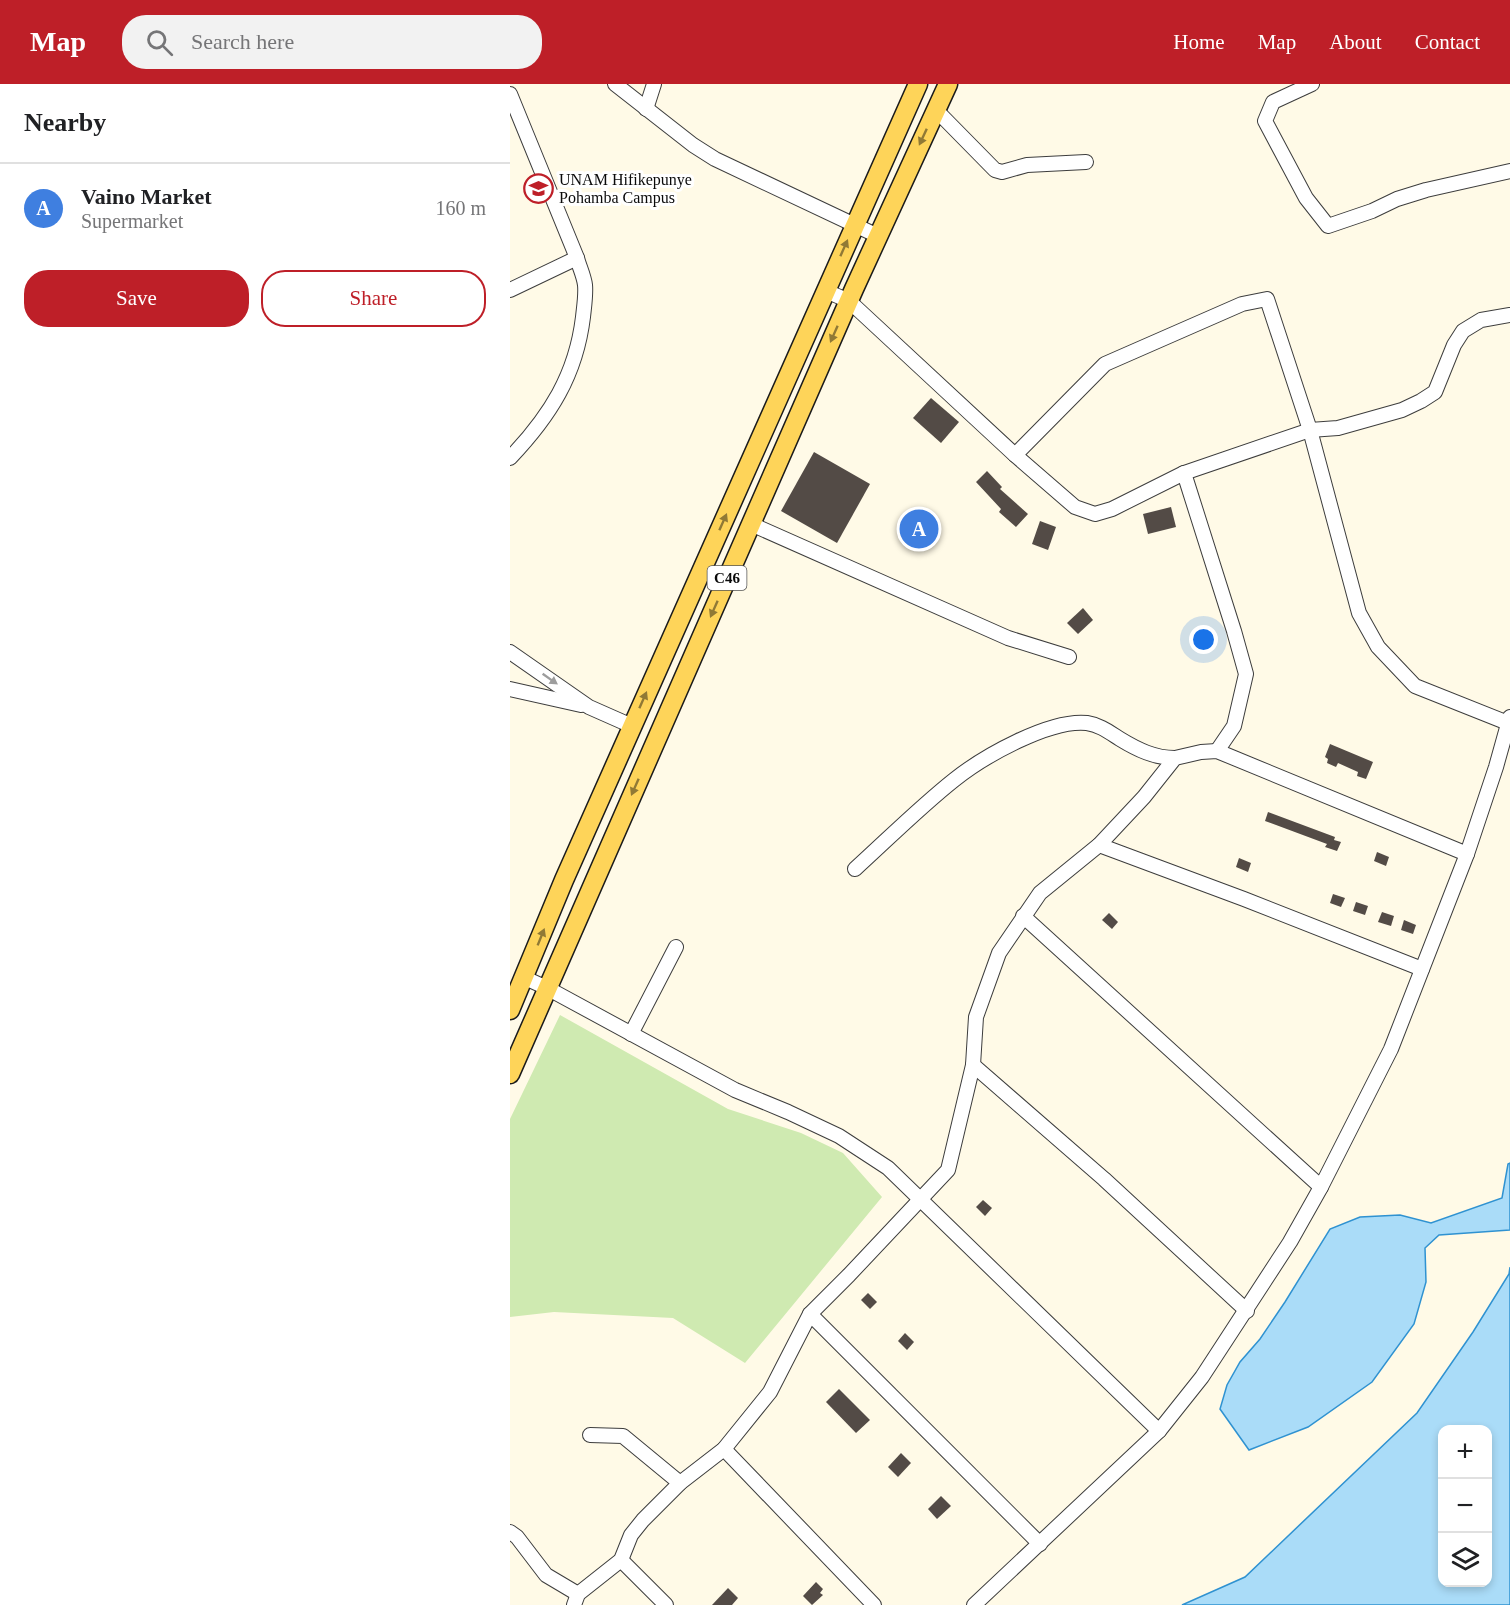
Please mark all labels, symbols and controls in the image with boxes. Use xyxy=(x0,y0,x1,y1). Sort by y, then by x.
search box xyxy=(122,15,542,69)
text: Map xyxy=(30,26,86,57)
icon: search xyxy=(143,26,176,59)
text: Search here xyxy=(191,29,294,54)
text: Home xyxy=(1173,30,1225,54)
text: Map xyxy=(1258,30,1296,54)
text: About xyxy=(1329,30,1382,54)
text: Contact xyxy=(1415,30,1480,54)
text: Nearby xyxy=(24,108,106,137)
one-way arrow xyxy=(919,129,928,146)
place label: UNAM Hifikepunye Pohamba Campus xyxy=(559,171,692,207)
school or university icon: UNAM Hifikepunye Pohamba Campus xyxy=(522,172,554,204)
text: Vaino Market xyxy=(81,184,212,209)
text: A xyxy=(36,197,51,219)
text: 160 m xyxy=(435,197,486,219)
text: Supermarket xyxy=(81,210,183,232)
one-way arrow xyxy=(840,239,849,256)
button: Save xyxy=(24,270,249,327)
button: Share xyxy=(261,270,486,327)
one-way arrow xyxy=(829,325,838,343)
pin: A xyxy=(900,506,938,552)
one-way arrow xyxy=(718,513,727,530)
road number: C46 xyxy=(708,566,746,590)
one-way arrow xyxy=(709,600,719,618)
your location xyxy=(1189,625,1218,654)
one-way arrow xyxy=(541,673,557,685)
one-way arrow xyxy=(639,691,649,709)
one-way arrow xyxy=(630,779,640,797)
one-way arrow xyxy=(537,928,546,946)
map controls xyxy=(1438,1425,1492,1587)
button: + xyxy=(1438,1425,1492,1479)
button: − xyxy=(1438,1479,1492,1533)
button: layers xyxy=(1438,1533,1492,1587)

